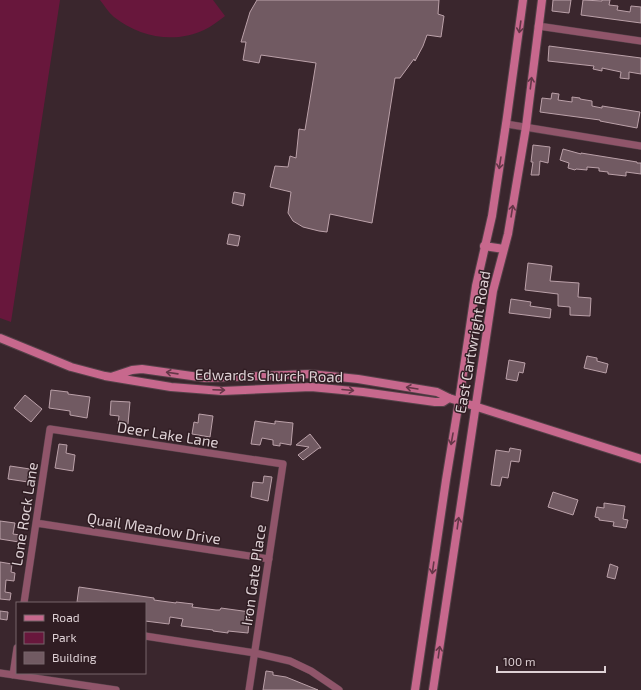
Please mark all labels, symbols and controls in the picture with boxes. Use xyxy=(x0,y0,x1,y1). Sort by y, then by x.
one-way arrow xyxy=(516,20,524,33)
one-way arrow xyxy=(528,76,535,89)
one-way arrow xyxy=(496,156,504,169)
one-way arrow xyxy=(508,205,516,218)
street label: East Cartwright Road xyxy=(451,269,493,415)
street label: Edwards Church Road xyxy=(195,365,343,385)
one-way arrow xyxy=(166,369,179,377)
one-way arrow xyxy=(406,384,419,392)
one-way arrow xyxy=(212,387,225,394)
one-way arrow xyxy=(342,387,355,394)
street label: Deer Lake Lane xyxy=(116,417,220,451)
one-way arrow xyxy=(448,432,456,445)
street label: Lone Rock Lane xyxy=(7,461,41,567)
street label: Quail Meadow Drive xyxy=(86,509,222,548)
one-way arrow xyxy=(454,517,462,530)
street label: Iron Gate Place xyxy=(237,523,269,627)
one-way arrow xyxy=(429,561,437,574)
legend xyxy=(16,602,146,674)
text: Road xyxy=(52,610,80,624)
text: Park xyxy=(52,630,77,644)
one-way arrow xyxy=(435,645,443,658)
scale bar xyxy=(497,648,605,674)
text: Building xyxy=(52,650,97,664)
text: 100 m xyxy=(503,654,535,668)

